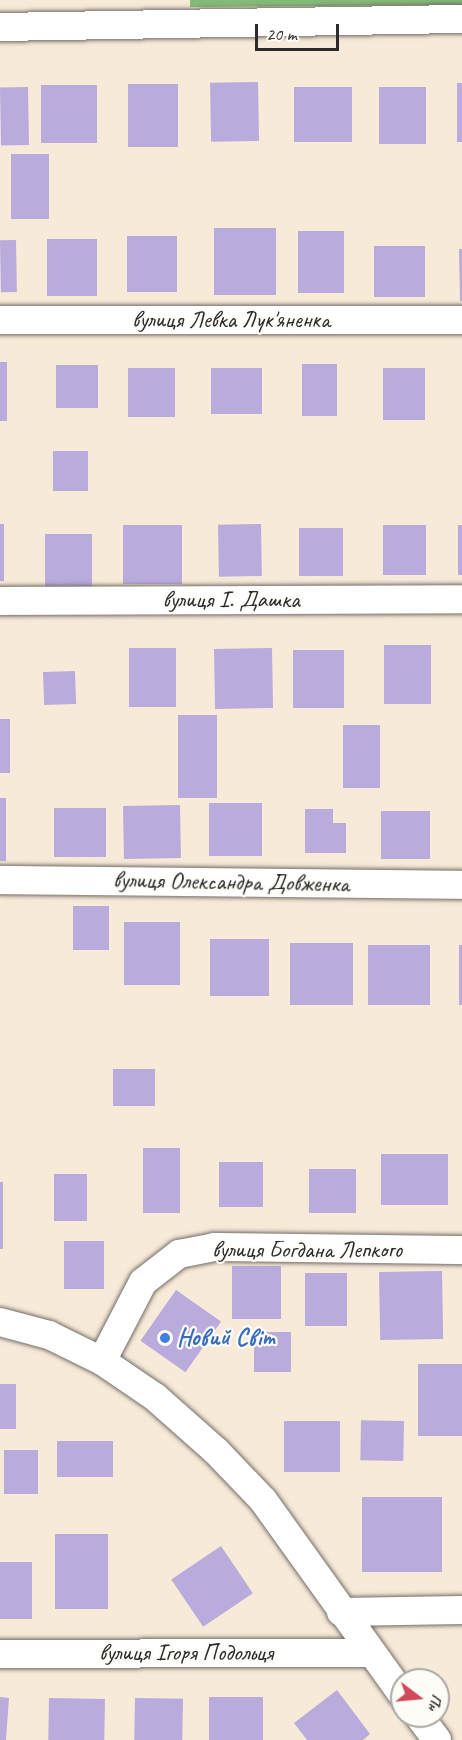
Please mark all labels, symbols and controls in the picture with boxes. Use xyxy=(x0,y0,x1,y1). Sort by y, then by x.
scale bar xyxy=(258,12,342,50)
text: 20 m xyxy=(266,23,297,45)
street label: вулиця Левка Лук'яненка xyxy=(132,306,330,334)
street label: вулиця І. Дашка xyxy=(162,586,300,614)
street label: вулиця Олександра Довженка xyxy=(113,866,349,898)
street label: вулиця Богдана Лепкого xyxy=(212,1236,402,1264)
place label: Новий Світ xyxy=(177,1324,274,1352)
marker: Новий Світ xyxy=(158,1331,172,1345)
street label: вулиця Ігоря Подольця xyxy=(99,1639,273,1667)
north arrow xyxy=(390,1668,450,1728)
text: Пн xyxy=(423,1692,447,1713)

